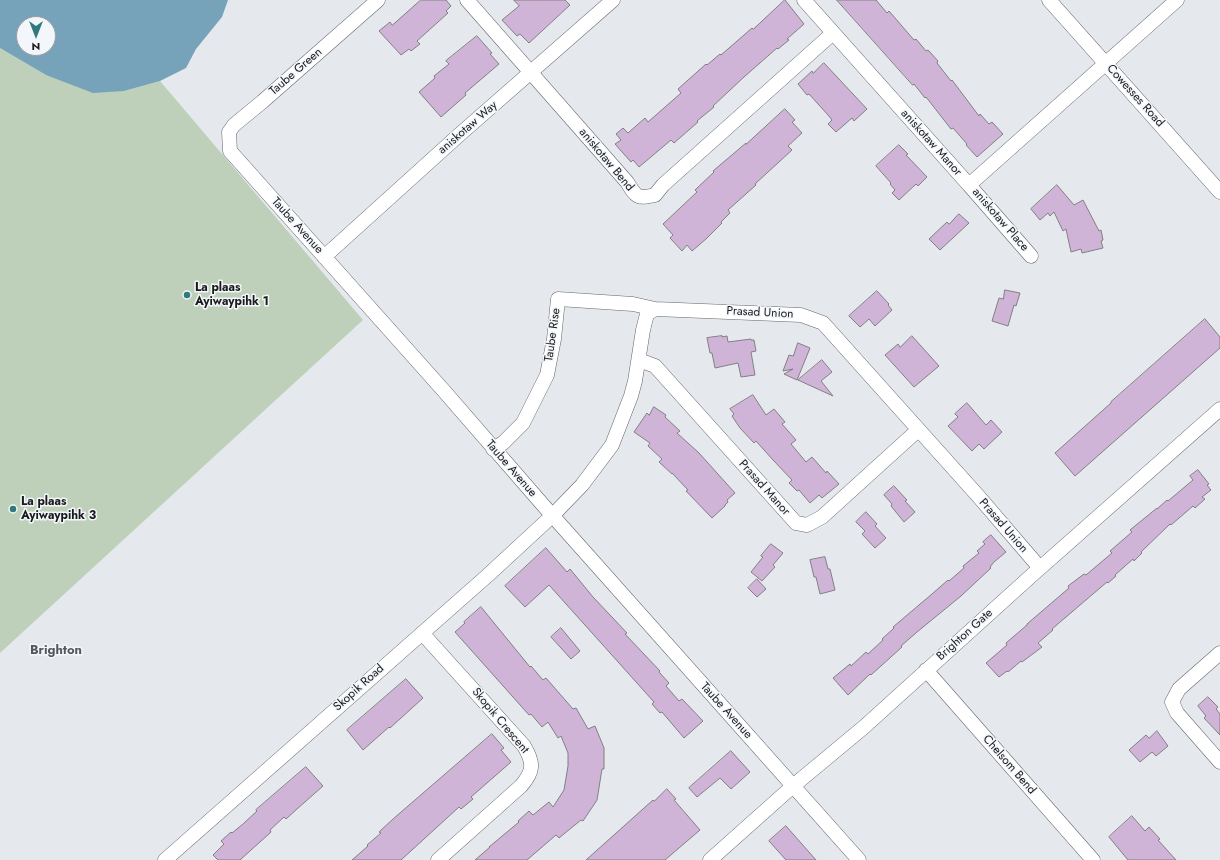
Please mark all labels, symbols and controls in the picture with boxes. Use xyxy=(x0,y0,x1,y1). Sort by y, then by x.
north arrow xyxy=(16,16,56,56)
text: N xyxy=(32,39,40,55)
street label: Taube Green xyxy=(267,45,325,99)
street label: Cowesses Road xyxy=(1103,62,1167,130)
street label: aniskotaw Way xyxy=(435,98,501,158)
street label: aniskotaw Manor xyxy=(897,107,965,179)
street label: aniskotaw Bend xyxy=(575,125,637,195)
street label: aniskotaw Place xyxy=(969,185,1031,255)
street label: Taube Avenue xyxy=(268,195,326,257)
place label: La plaas Ayiwaypihk 1 xyxy=(195,281,269,309)
marker: La plaas Ayiwaypihk 1 xyxy=(182,290,192,300)
street label: Prasad Union xyxy=(726,304,794,322)
street label: Taube Rise xyxy=(542,307,564,363)
street label: Taube Avenue xyxy=(482,438,540,500)
street label: Prasad Manor xyxy=(735,457,793,519)
place label: La plaas Ayiwaypihk 3 xyxy=(21,495,96,523)
street label: Prasad Union xyxy=(976,496,1030,556)
marker: La plaas Ayiwaypihk 3 xyxy=(8,504,18,514)
street label: Brighton Gate xyxy=(934,606,996,664)
district label: Brighton xyxy=(30,643,82,659)
street label: Skopik Road xyxy=(331,662,387,714)
street label: Taube Avenue xyxy=(697,680,755,742)
street label: Skopik Crescent xyxy=(468,685,532,757)
street label: Chelsom Bend xyxy=(979,732,1039,798)

